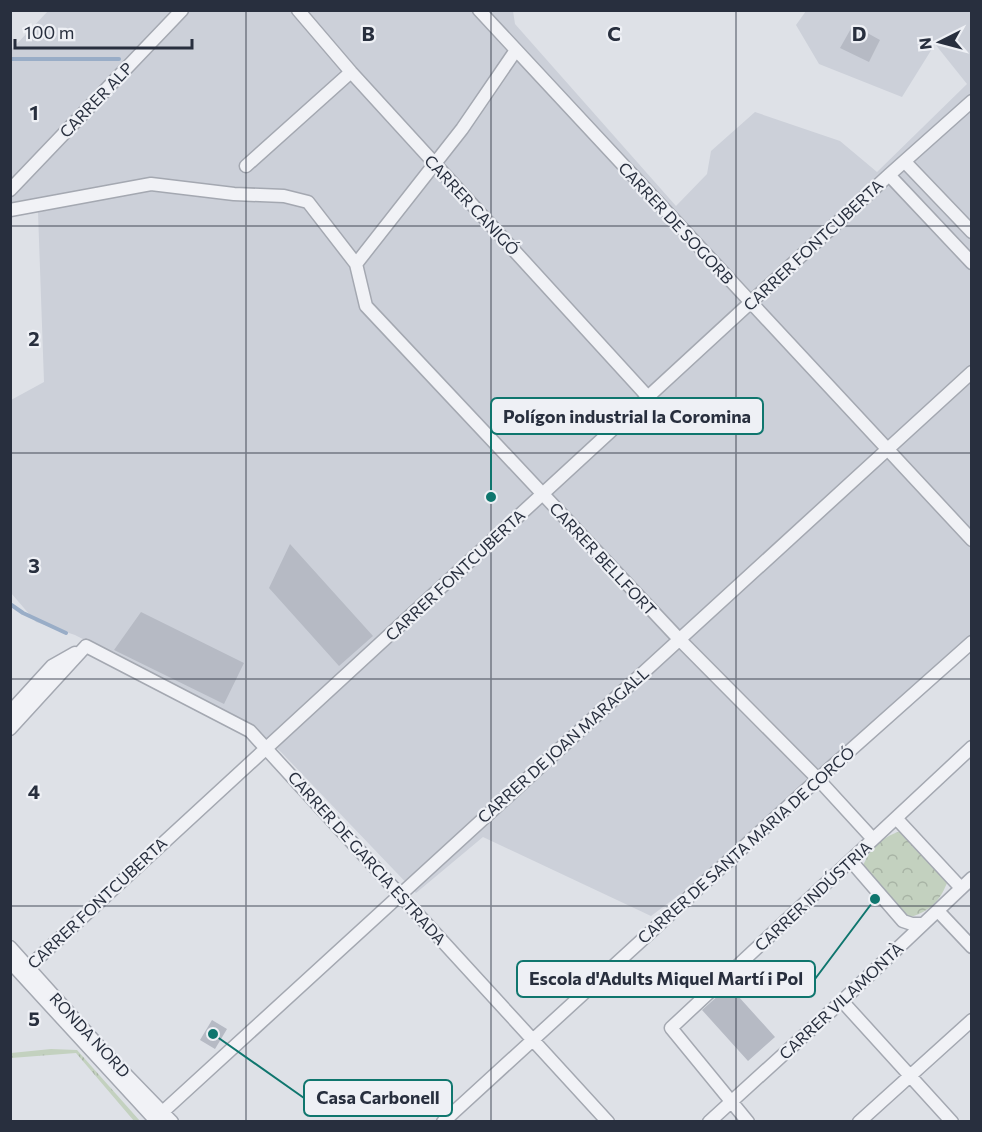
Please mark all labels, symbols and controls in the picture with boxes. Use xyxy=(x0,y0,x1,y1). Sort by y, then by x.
scale bar xyxy=(15,12,192,50)
north arrow xyxy=(910,12,970,72)
text: 100 m xyxy=(24,21,74,43)
text: B xyxy=(361,21,375,45)
text: C xyxy=(607,21,621,45)
text: D xyxy=(852,21,866,45)
text: N xyxy=(915,37,935,51)
street label: CARRER ALP xyxy=(55,58,136,141)
text: 1 xyxy=(29,100,39,124)
street label: CARRER CANIGÓ xyxy=(421,151,524,259)
street label: CARRER DE SOGORB xyxy=(615,158,738,287)
street label: CARRER FONTCUBERTA xyxy=(739,175,886,314)
text: 2 xyxy=(28,326,40,350)
callout: Polígon industrial la Coromina xyxy=(491,398,763,434)
text: Polígon industrial la Coromina xyxy=(503,405,751,427)
street label: CARRER BELLFORT xyxy=(546,498,661,619)
street label: CARRER FONTCUBERTA xyxy=(381,505,528,644)
text: 3 xyxy=(28,553,40,577)
street label: CARRER DE JOAN MARAGALL xyxy=(473,663,652,826)
street label: CARRER DE SANTA MARIA DE CORCÓ xyxy=(633,742,858,947)
street label: CARRER DE GARCIA ESTRADA xyxy=(284,767,450,948)
text: 4 xyxy=(28,779,40,803)
street label: CARRER FONTCUBERTA xyxy=(23,833,170,972)
street label: CARRER INDÚSTRIA xyxy=(750,837,875,955)
street label: CARRER VILAMONTÀ xyxy=(775,938,907,1063)
callout: Escola d'Adults Miquel Martí i Pol xyxy=(517,961,815,997)
text: Escola d'Adults Miquel Martí i Pol xyxy=(529,967,803,989)
street label: RONDA NORD xyxy=(46,988,134,1081)
text: 5 xyxy=(28,1006,40,1030)
callout: Casa Carbonell xyxy=(304,1080,452,1116)
text: Casa Carbonell xyxy=(316,1086,440,1108)

